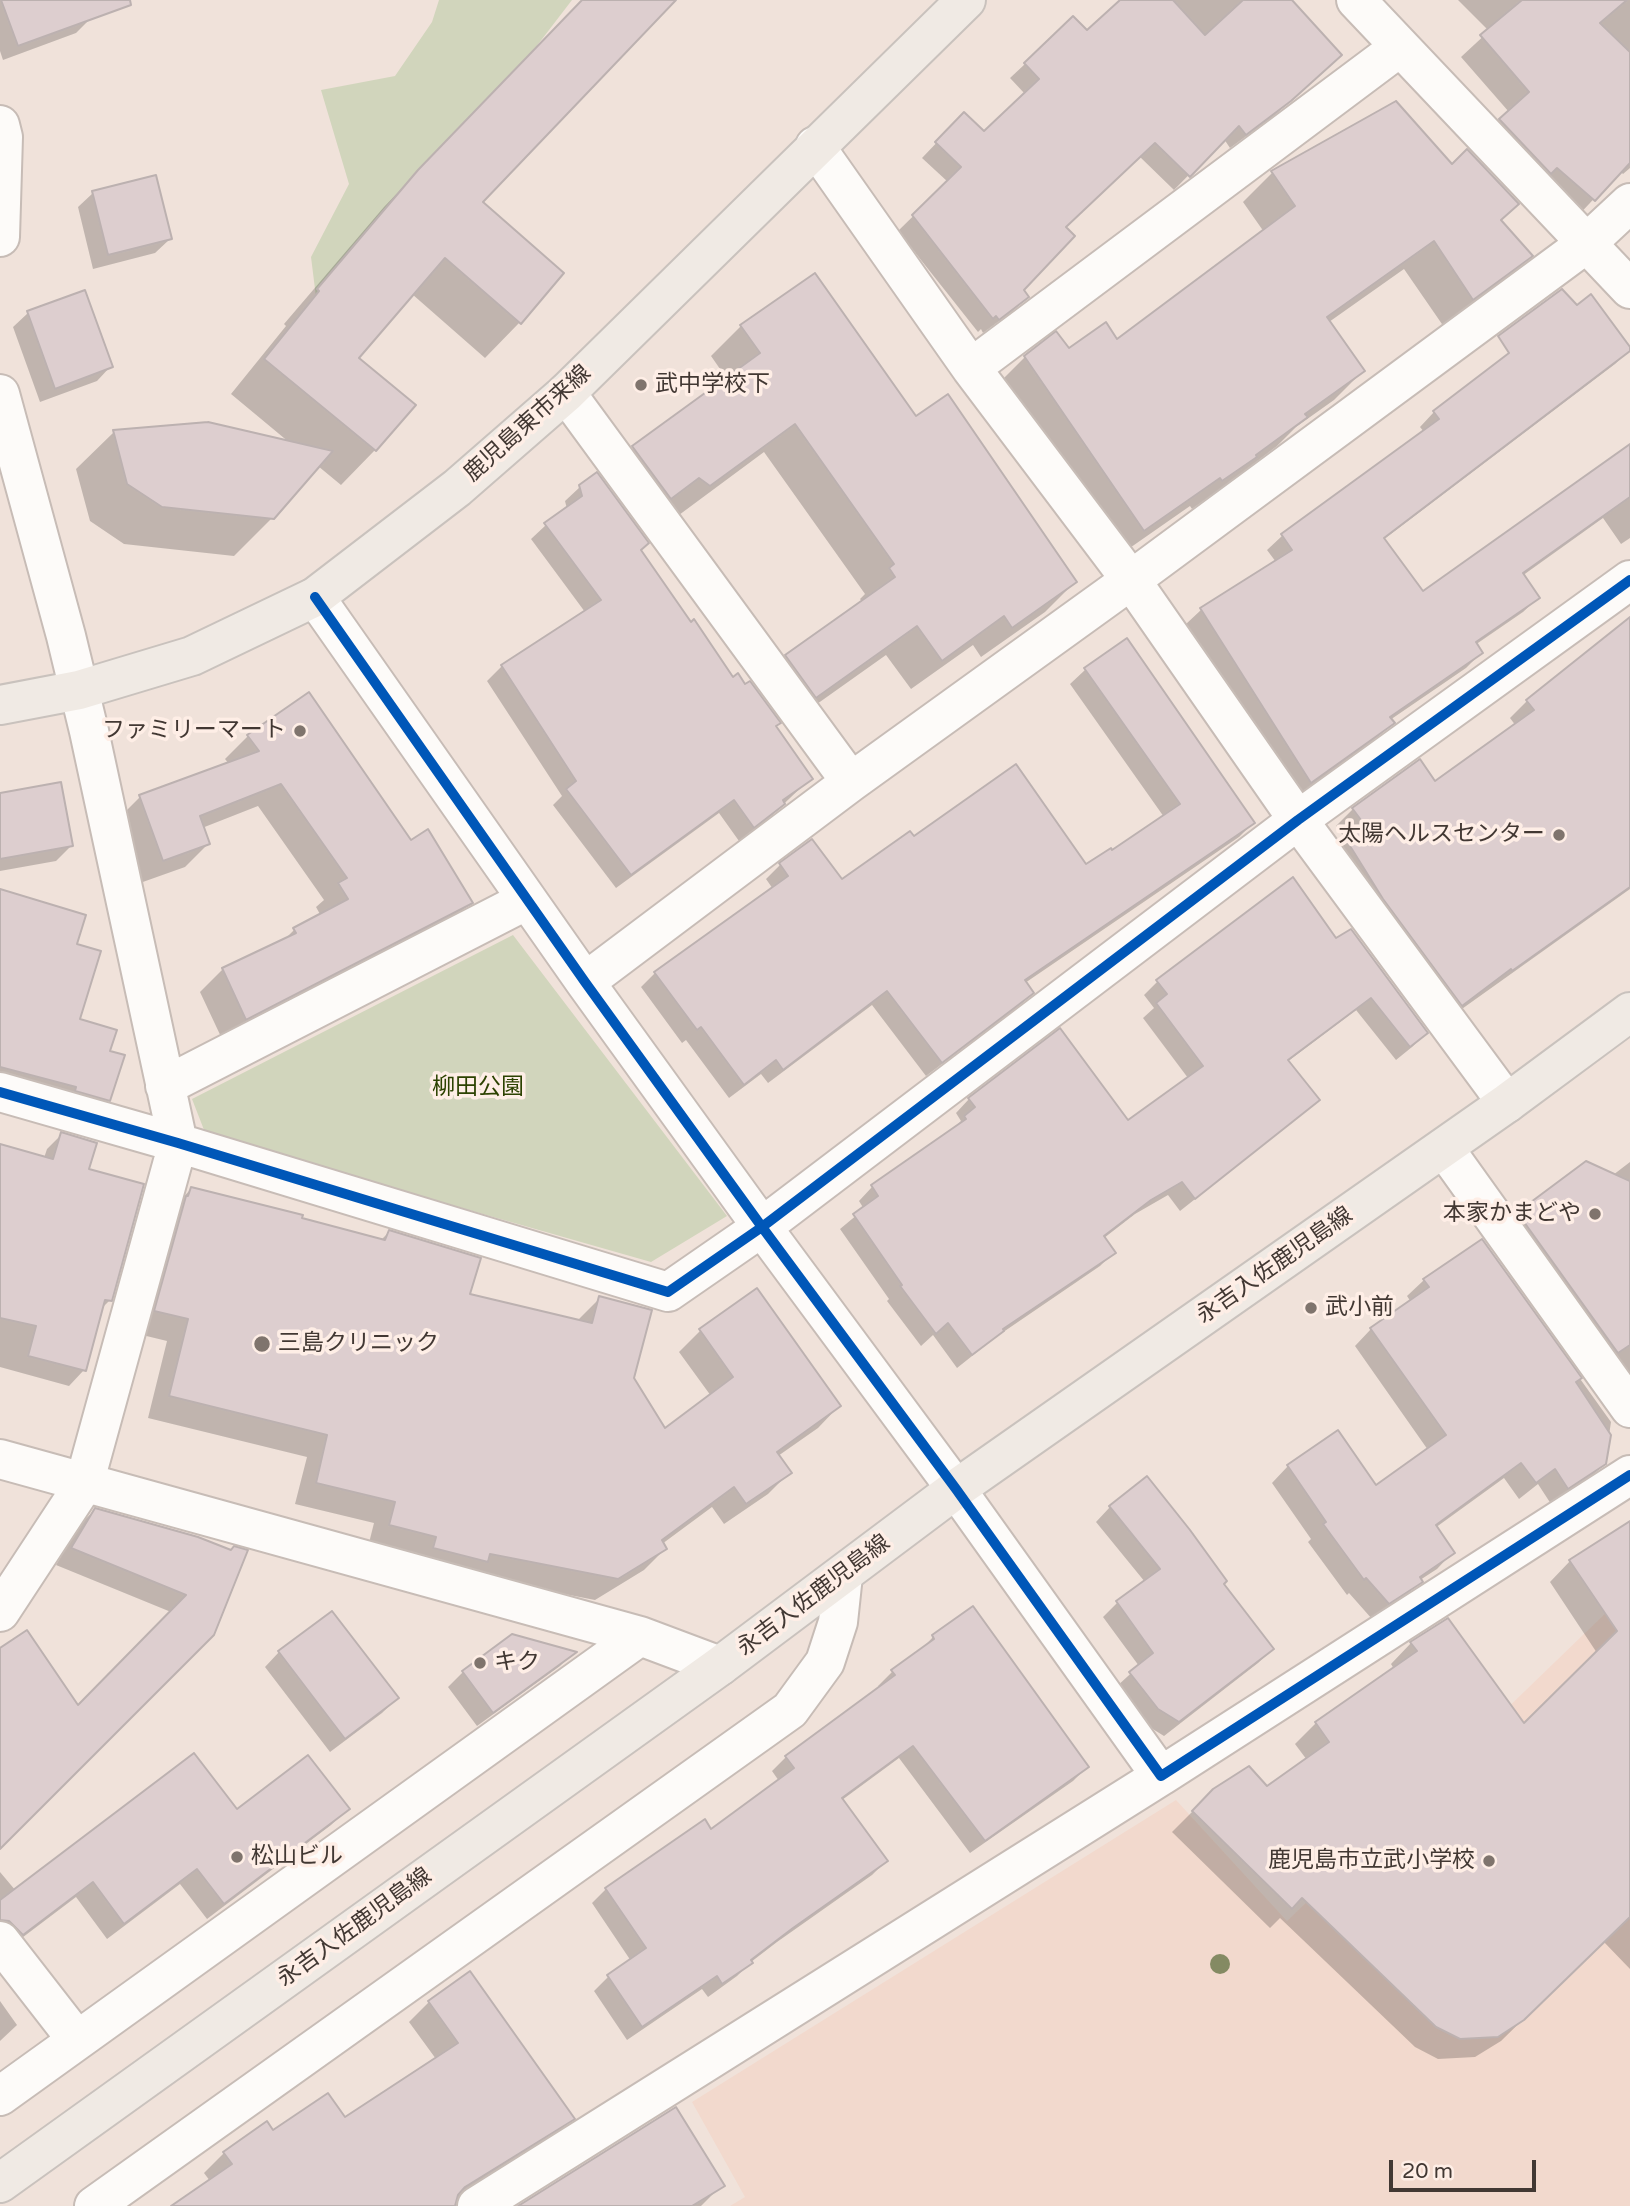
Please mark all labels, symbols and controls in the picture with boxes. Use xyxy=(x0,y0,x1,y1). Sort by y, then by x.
street label: 鹿児島東市来線 xyxy=(459,360,597,488)
place label: 武中学校下 xyxy=(655,371,770,399)
marker: 武中学校下 xyxy=(633,377,649,393)
place label: ファミリーマート xyxy=(102,717,286,745)
marker: ファミリーマート xyxy=(292,723,308,739)
place label: 太陽ヘルスセンター xyxy=(1338,821,1545,849)
marker: 太陽ヘルスセンター xyxy=(1551,827,1567,843)
park label: 柳田公園 xyxy=(432,1074,524,1102)
place label: 本家かまどや xyxy=(1443,1200,1581,1228)
street label: 永吉入佐鹿児島線 xyxy=(1192,1202,1358,1330)
marker: 本家かまどや xyxy=(1587,1206,1603,1222)
place label: 武小前 xyxy=(1325,1294,1394,1322)
marker: 武小前 xyxy=(1303,1300,1319,1316)
place label: 三島クリニック xyxy=(278,1330,439,1358)
marker: 三島クリニック xyxy=(252,1334,272,1354)
street label: 永吉入佐鹿児島線 xyxy=(732,1530,896,1662)
place label: キク xyxy=(494,1649,540,1677)
marker: キク xyxy=(472,1655,488,1671)
place label: 松山ビル xyxy=(251,1843,343,1871)
place label: 鹿児島市立武小学校 xyxy=(1268,1847,1475,1875)
marker: 松山ビル xyxy=(229,1849,245,1865)
marker: 鹿児島市立武小学校 xyxy=(1481,1853,1497,1869)
street label: 永吉入佐鹿児島線 xyxy=(272,1863,438,1993)
scale bar xyxy=(1392,2146,1539,2190)
text: 20 m xyxy=(1402,2159,1453,2184)

